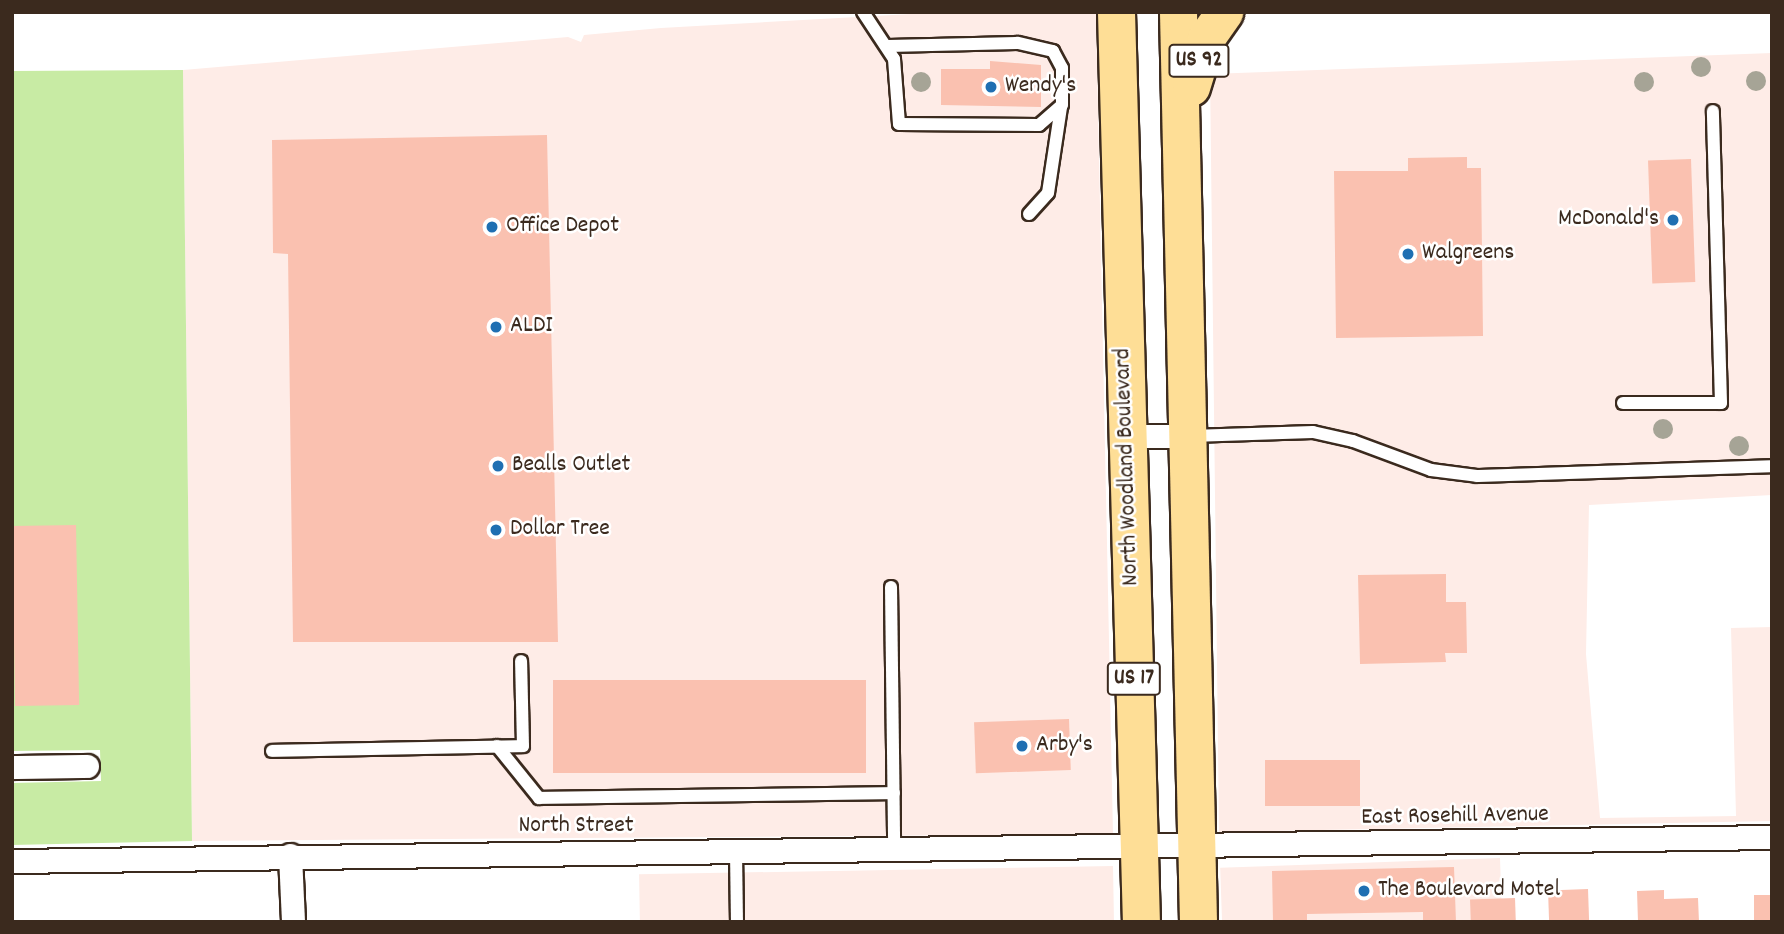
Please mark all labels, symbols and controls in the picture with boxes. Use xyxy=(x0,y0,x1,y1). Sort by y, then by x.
road number: US 92 xyxy=(1168,41,1230,80)
place label: Wendy's xyxy=(1005,73,1076,101)
marker: Wendy's xyxy=(983,79,999,95)
place label: McDonald's xyxy=(1558,206,1659,234)
marker: McDonald's xyxy=(1665,212,1681,228)
place label: Office Depot xyxy=(506,213,619,241)
marker: Office Depot xyxy=(484,219,500,235)
place label: Walgreens xyxy=(1422,240,1514,268)
marker: Walgreens xyxy=(1400,246,1416,262)
place label: ALDI xyxy=(510,313,553,341)
marker: ALDI xyxy=(488,319,504,335)
street label: North Woodland Boulevard xyxy=(1109,348,1147,586)
place label: Bealls Outlet xyxy=(512,452,630,480)
marker: Bealls Outlet xyxy=(490,458,506,474)
place label: Dollar Tree xyxy=(510,516,610,544)
marker: Dollar Tree xyxy=(488,522,504,538)
road number: US 17 xyxy=(1106,660,1162,698)
place label: Arby's xyxy=(1036,732,1093,760)
marker: Arby's xyxy=(1014,738,1030,754)
street label: East Rosehill Avenue xyxy=(1361,801,1549,833)
street label: North Street xyxy=(518,813,634,841)
place label: The Boulevard Motel xyxy=(1378,877,1560,905)
marker: The Boulevard Motel xyxy=(1356,883,1372,899)

